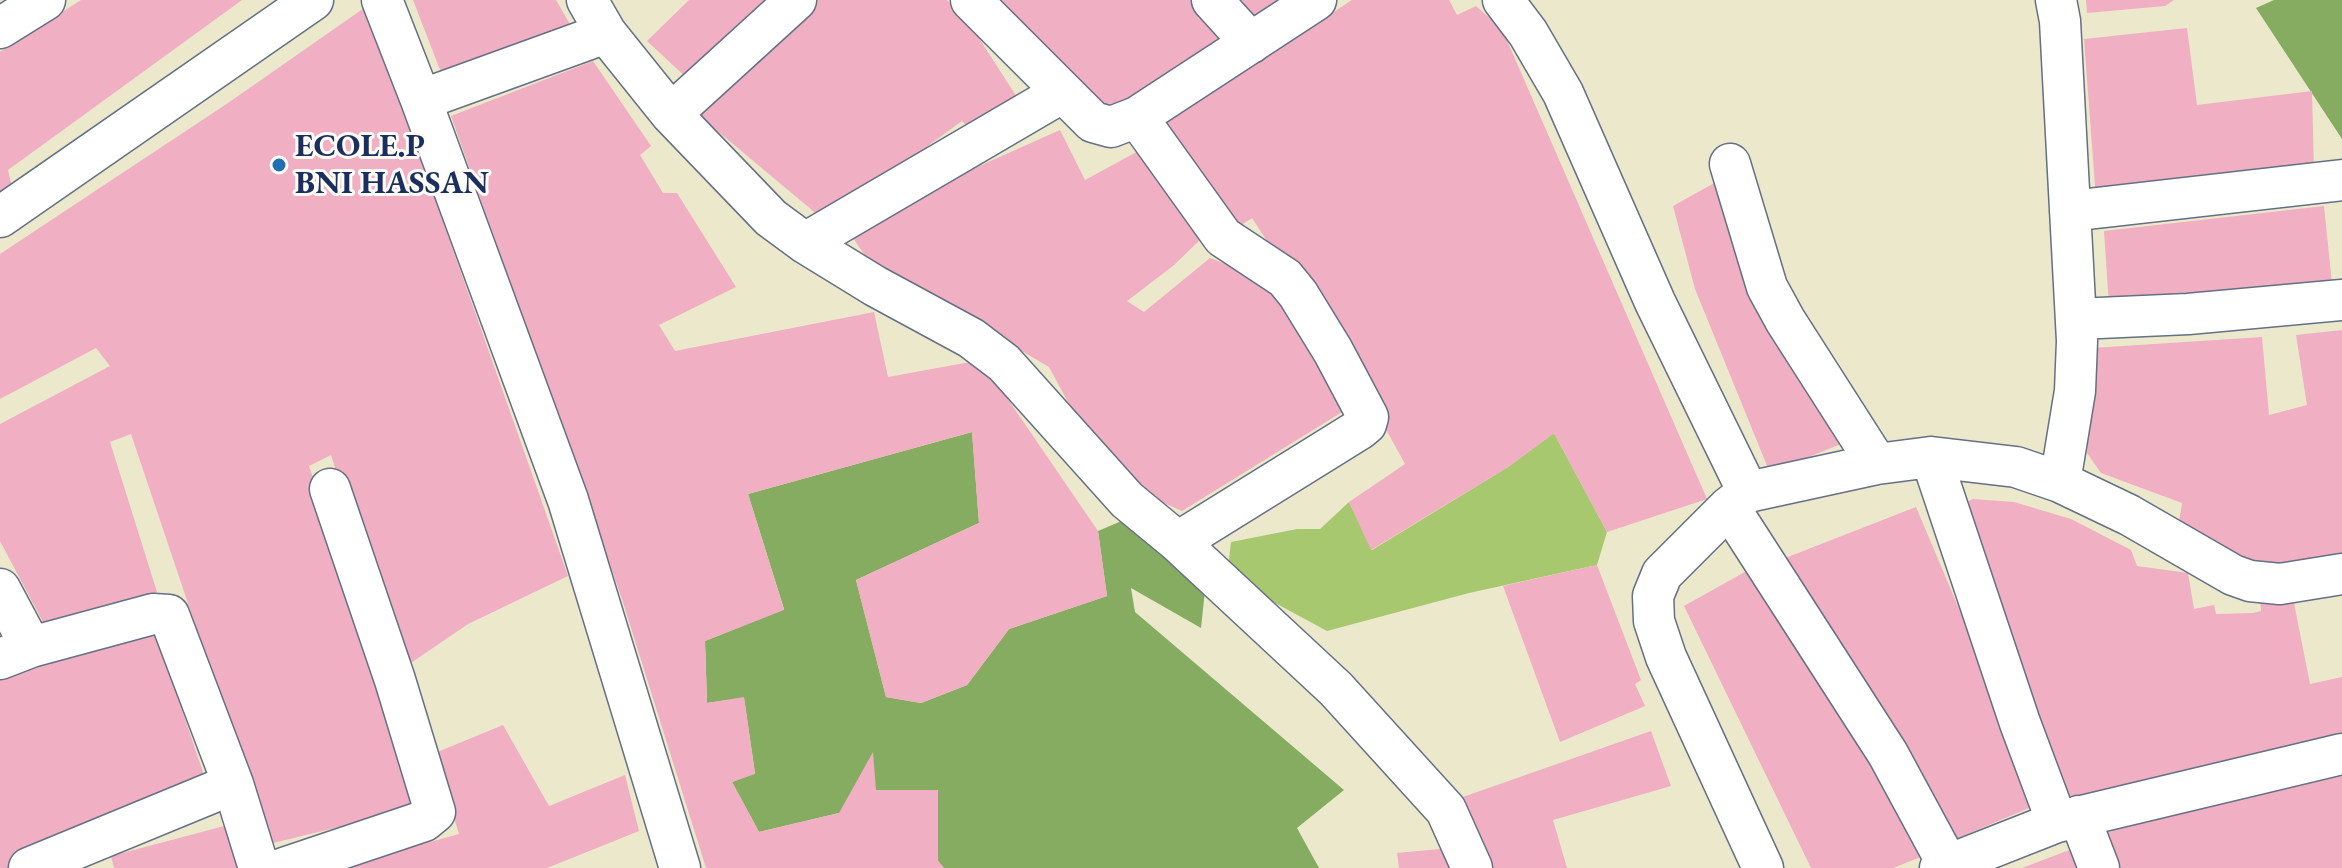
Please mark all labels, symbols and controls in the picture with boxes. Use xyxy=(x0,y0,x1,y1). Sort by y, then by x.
place label: ECOLE.P BNI HASSAN xyxy=(295,128,489,203)
marker: ECOLE.P BNI HASSAN xyxy=(270,156,288,174)

